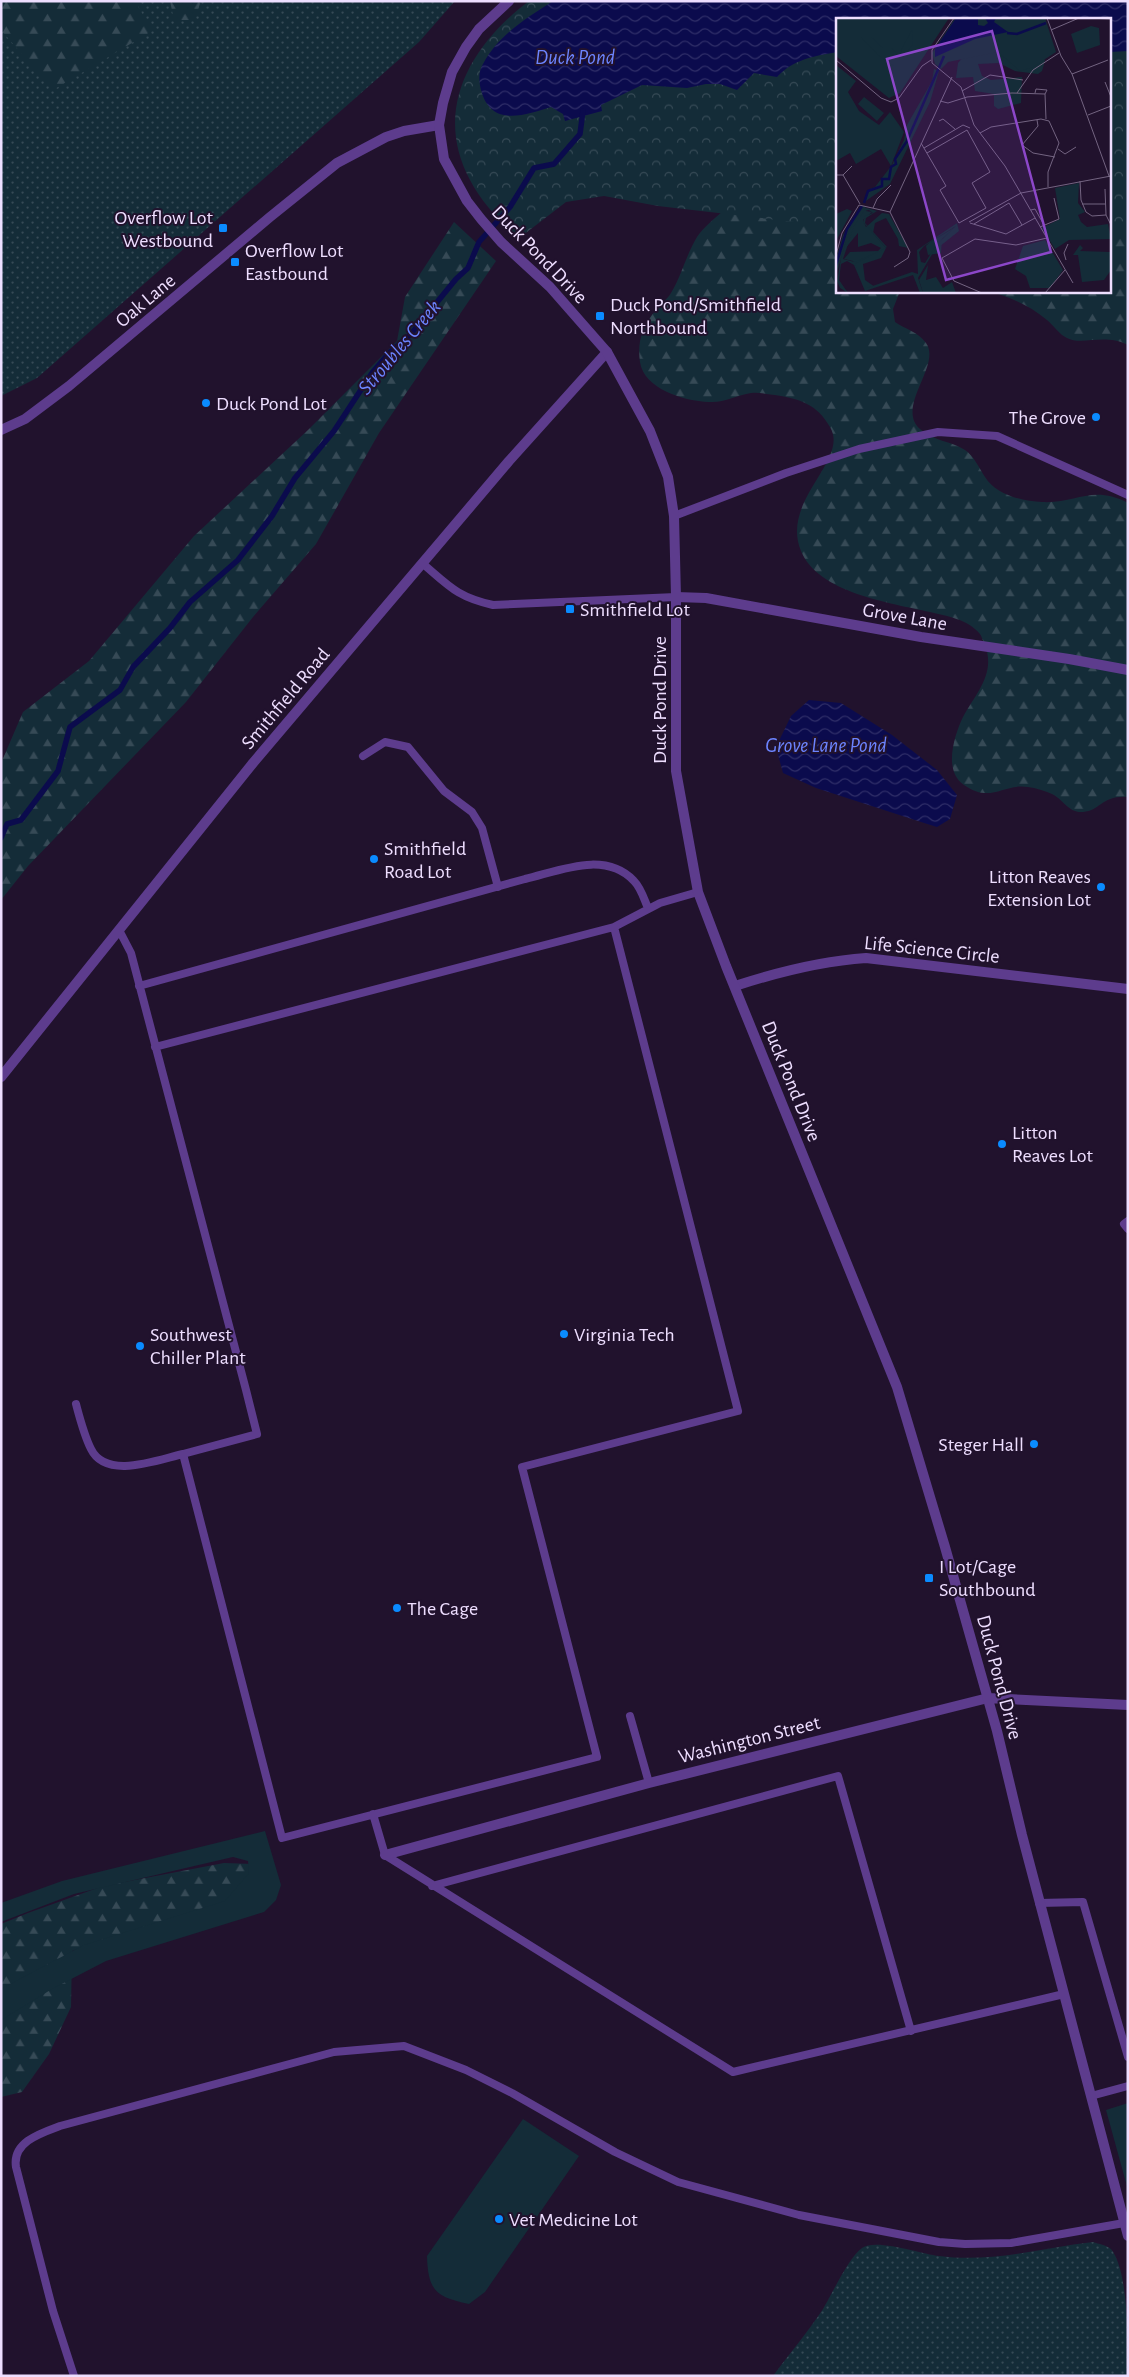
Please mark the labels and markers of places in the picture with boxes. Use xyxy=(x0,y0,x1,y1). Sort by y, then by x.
place label: Overflow Lot Westbound xyxy=(115,208,214,251)
marker: Overflow Lot Westbound xyxy=(217,222,229,234)
place label: Overflow Lot Eastbound xyxy=(245,241,344,284)
marker: Overflow Lot Eastbound xyxy=(229,256,241,268)
place label: Duck Pond/Smithfield Northbound xyxy=(610,295,781,338)
marker: Duck Pond/Smithfield Northbound xyxy=(594,310,606,322)
place label: Duck Pond Lot xyxy=(216,394,327,414)
marker: Duck Pond Lot xyxy=(200,397,212,409)
place label: The Grove xyxy=(1009,408,1086,428)
marker: The Grove xyxy=(1090,411,1102,423)
place label: Smithfield Lot xyxy=(580,600,690,620)
marker: Smithfield Lot xyxy=(564,603,576,615)
place label: Smithfield Road Lot xyxy=(384,839,466,882)
marker: Smithfield Road Lot xyxy=(368,853,380,865)
place label: Litton Reaves Extension Lot xyxy=(987,867,1092,910)
marker: Litton Reaves Extension Lot xyxy=(1095,881,1107,893)
place label: Litton Reaves Lot xyxy=(1012,1123,1094,1166)
marker: Litton Reaves Lot xyxy=(996,1138,1008,1150)
place label: Southwest Chiller Plant xyxy=(150,1325,246,1368)
place label: Virginia Tech xyxy=(574,1325,675,1345)
marker: Virginia Tech xyxy=(558,1328,570,1340)
marker: Southwest Chiller Plant xyxy=(134,1340,146,1352)
place label: Steger Hall xyxy=(938,1435,1024,1455)
marker: Steger Hall xyxy=(1028,1438,1040,1450)
place label: I Lot/Cage Southbound xyxy=(939,1557,1036,1600)
marker: I Lot/Cage Southbound xyxy=(923,1572,935,1584)
place label: The Cage xyxy=(407,1599,478,1619)
marker: The Cage xyxy=(391,1602,403,1614)
place label: Vet Medicine Lot xyxy=(509,2210,638,2230)
marker: Vet Medicine Lot xyxy=(493,2213,505,2225)

